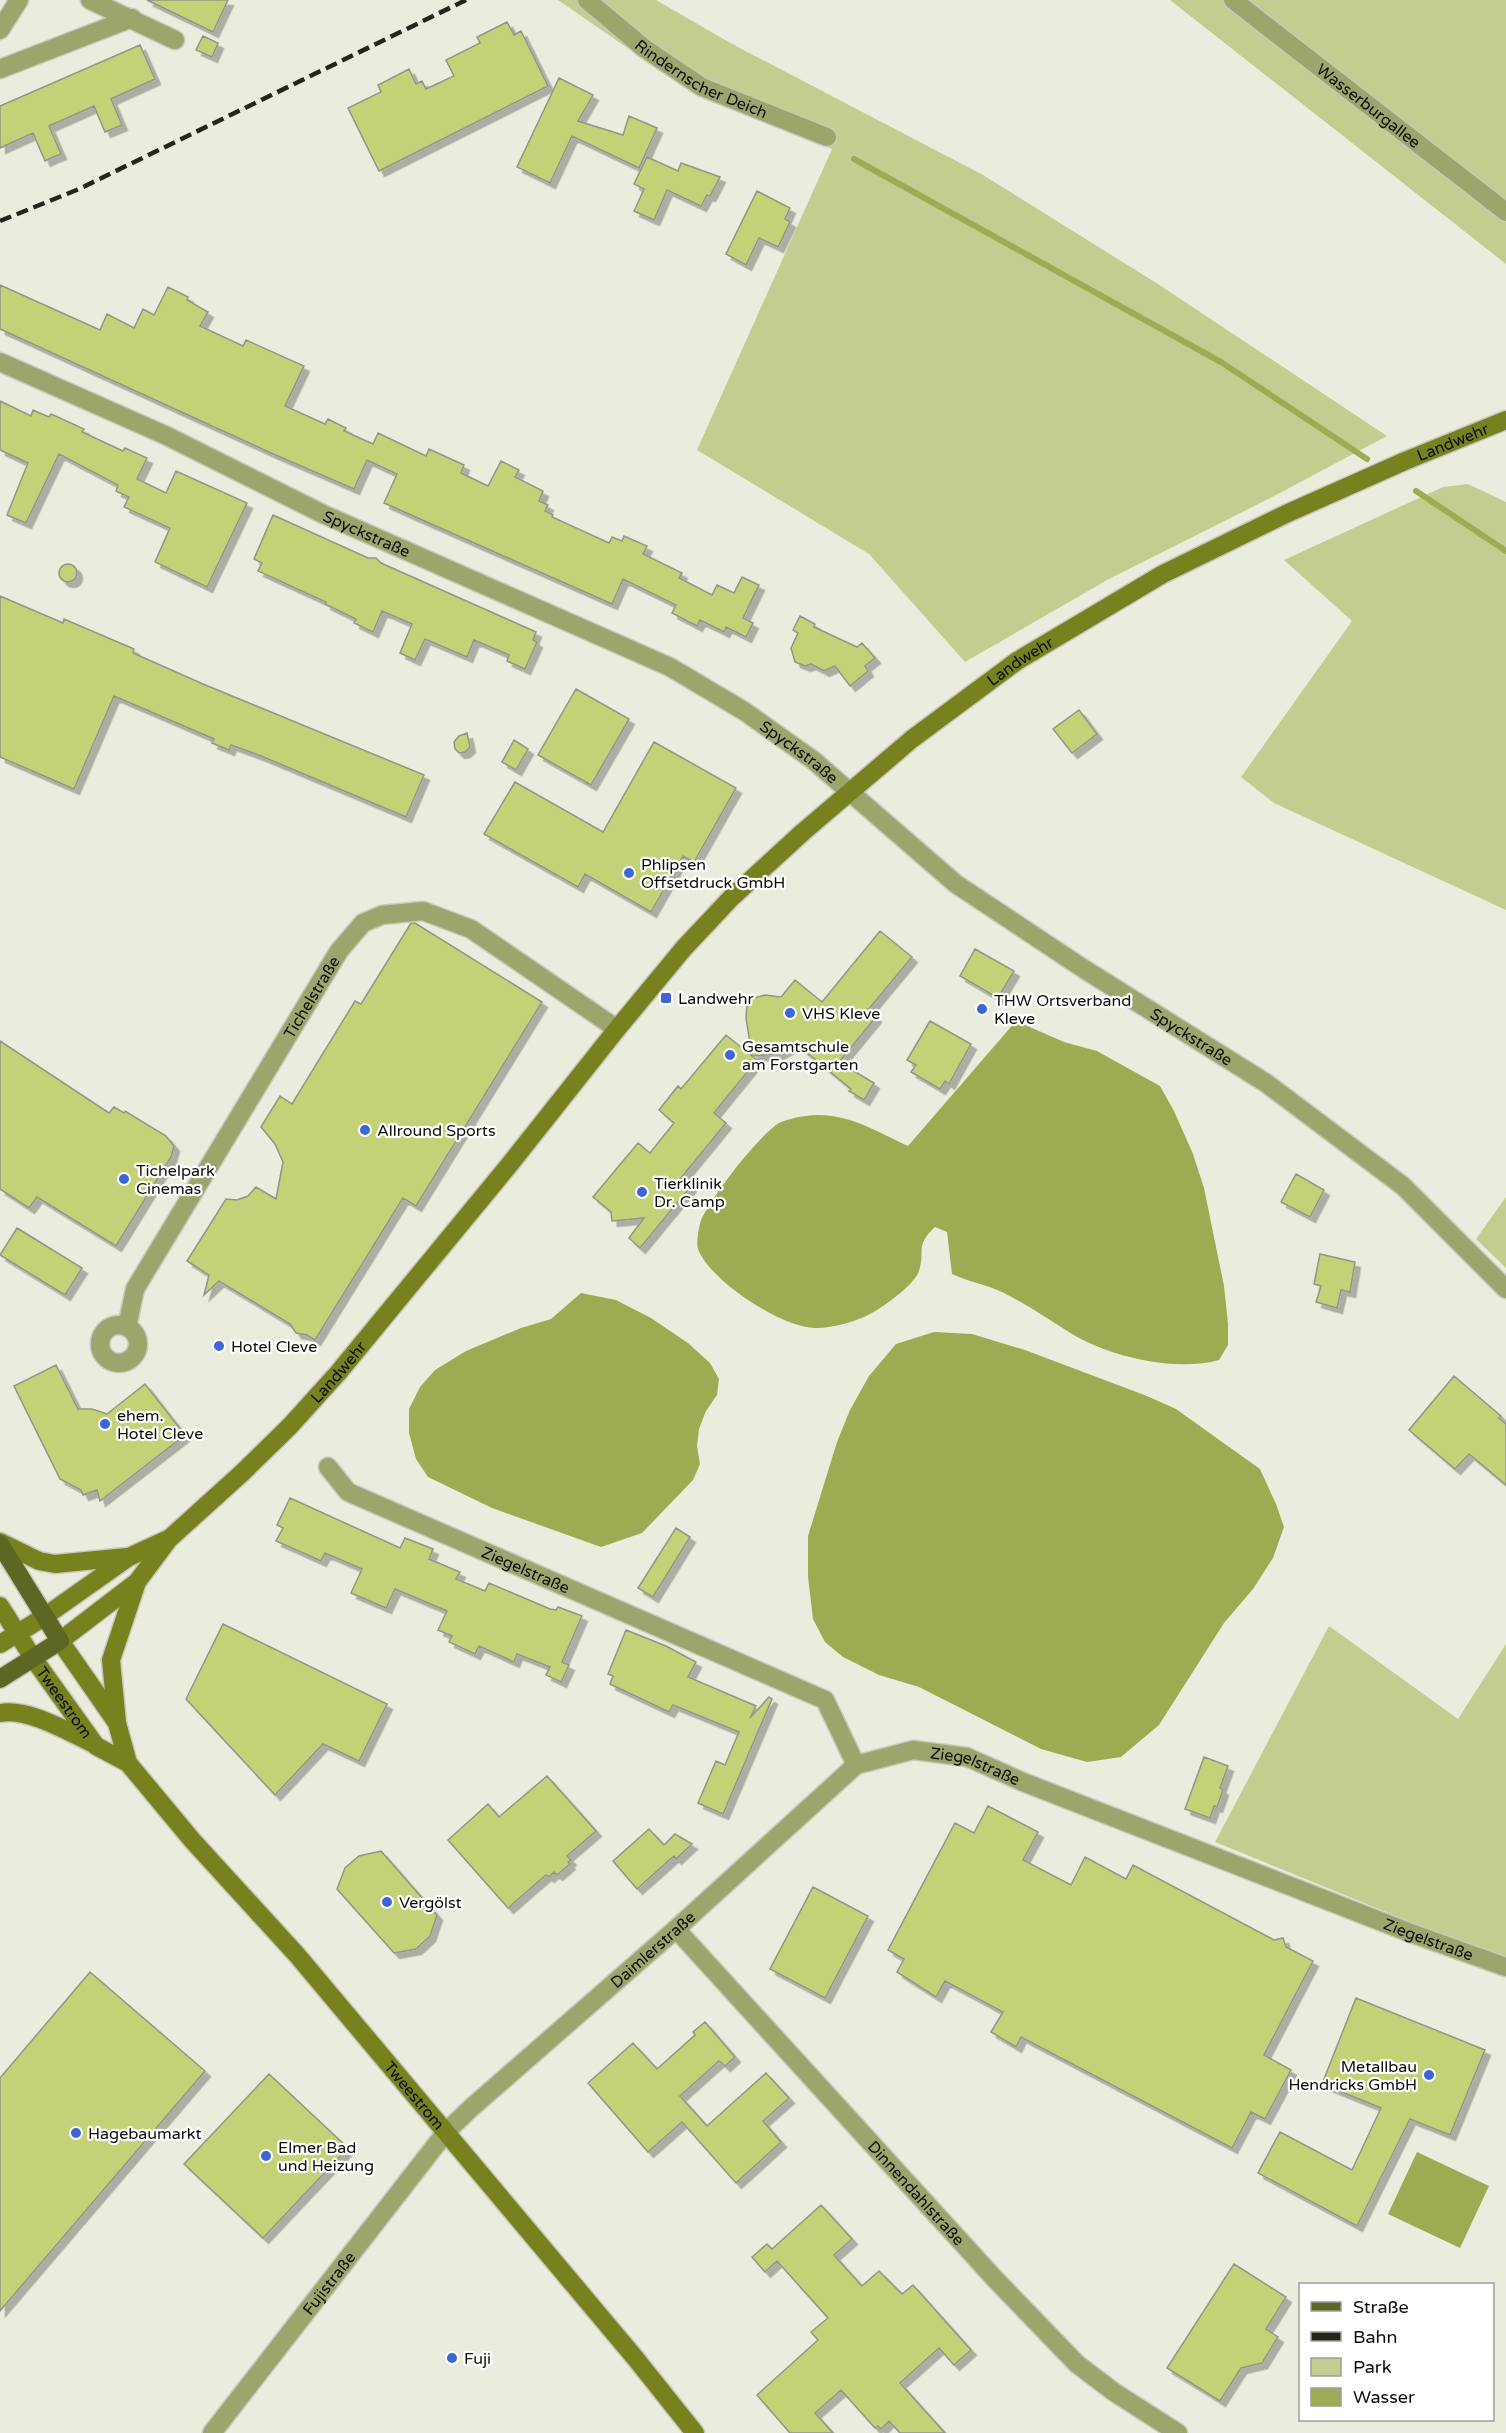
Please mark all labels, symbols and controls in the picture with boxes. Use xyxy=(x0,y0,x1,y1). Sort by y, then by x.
street label: Rindernscher Deich xyxy=(630,35,770,123)
street label: Wasserburgallee xyxy=(1312,60,1424,153)
street label: Landwehr xyxy=(1414,419,1493,466)
street label: Spyckstraße xyxy=(320,506,413,562)
street label: Landwehr xyxy=(983,632,1058,691)
street label: Spyckstraße xyxy=(756,716,842,788)
place label: Phlipsen Offsetdruck GmbH xyxy=(641,855,785,893)
marker: Phlipsen Offsetdruck GmbH xyxy=(622,866,636,880)
street label: Tichelstraße xyxy=(280,953,345,1042)
place label: Landwehr xyxy=(678,989,754,1009)
marker: Landwehr xyxy=(659,991,673,1005)
place label: THW Ortsverband Kleve xyxy=(994,991,1131,1029)
marker: THW Ortsverband Kleve xyxy=(975,1002,989,1016)
place label: VHS Kleve xyxy=(802,1004,880,1024)
street label: Spyckstraße xyxy=(1146,1004,1236,1070)
marker: VHS Kleve xyxy=(783,1006,797,1020)
place label: Gesamtschule am Forstgarten xyxy=(742,1037,858,1075)
marker: Gesamtschule am Forstgarten xyxy=(723,1048,737,1062)
place label: Allround Sports xyxy=(377,1121,496,1141)
marker: Allround Sports xyxy=(358,1123,372,1137)
place label: Tichelpark Cinemas xyxy=(136,1161,215,1199)
marker: Tichelpark Cinemas xyxy=(117,1172,131,1186)
place label: Tierklinik Dr. Camp xyxy=(654,1174,725,1212)
marker: Tierklinik Dr. Camp xyxy=(635,1185,649,1199)
place label: Hotel Cleve xyxy=(231,1337,317,1357)
street label: Landwehr xyxy=(307,1337,372,1408)
marker: Hotel Cleve xyxy=(212,1339,226,1353)
place label: ehem. Hotel Cleve xyxy=(117,1406,203,1444)
marker: ehem. Hotel Cleve xyxy=(98,1417,112,1431)
street label: Ziegelstraße xyxy=(478,1542,573,1598)
street label: Tweestrom xyxy=(31,1663,96,1743)
street label: Ziegelstraße xyxy=(929,1743,1023,1790)
place label: Vergölst xyxy=(399,1893,462,1913)
marker: Vergölst xyxy=(380,1895,394,1909)
street label: Daimlerstraße xyxy=(607,1907,700,1993)
street label: Ziegelstraße xyxy=(1380,1914,1476,1965)
place label: Metallbau Hendricks GmbH xyxy=(1288,2057,1417,2095)
street label: Tweestrom xyxy=(379,2058,448,2134)
marker: Metallbau Hendricks GmbH xyxy=(1422,2068,1436,2082)
place label: Hagebaumarkt xyxy=(88,2124,202,2144)
marker: Hagebaumarkt xyxy=(69,2126,83,2140)
street label: Dinnendahlstraße xyxy=(863,2137,968,2250)
place label: Elmer Bad und Heizung xyxy=(278,2138,374,2176)
marker: Elmer Bad und Heizung xyxy=(259,2149,273,2163)
street label: Fujistraße xyxy=(299,2248,360,2319)
legend xyxy=(1299,2283,1494,2421)
text: Straße xyxy=(1353,2296,1409,2318)
text: Bahn xyxy=(1353,2326,1398,2348)
place label: Fuji xyxy=(464,2349,491,2369)
marker: Fuji xyxy=(445,2351,459,2365)
text: Park xyxy=(1353,2356,1392,2378)
text: Wasser xyxy=(1353,2386,1415,2408)

